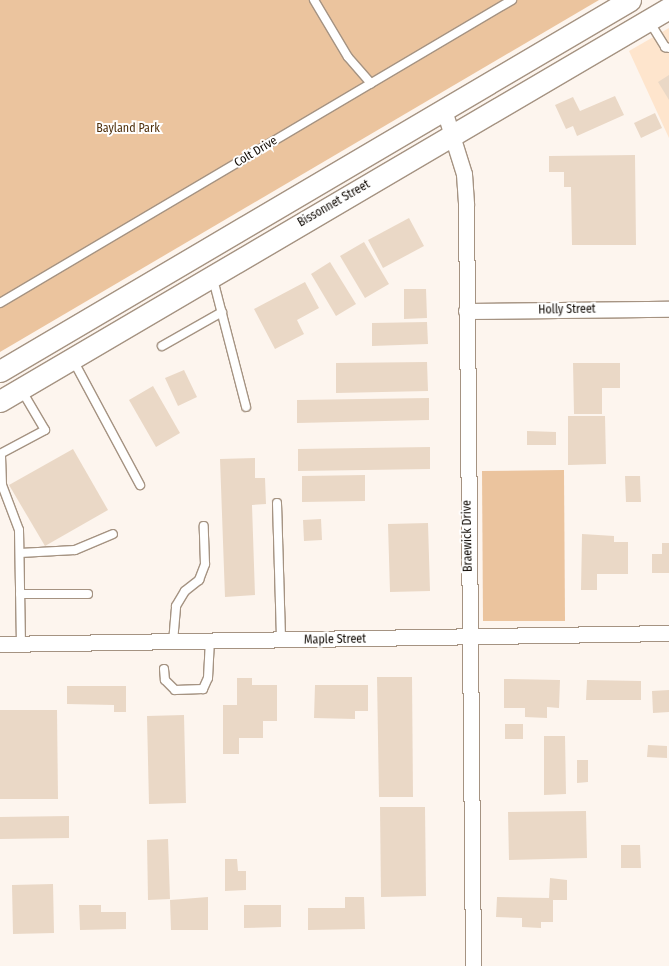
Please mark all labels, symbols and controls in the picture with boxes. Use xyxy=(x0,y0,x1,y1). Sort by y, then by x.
park label: Bayland Park xyxy=(96,122,160,136)
street label: Colt Drive xyxy=(232,134,280,170)
street label: Bissonnet Street xyxy=(295,178,373,230)
street label: Holly Street xyxy=(538,302,596,318)
street label: Braewick Drive xyxy=(460,500,476,572)
street label: Maple Street xyxy=(304,632,366,648)

